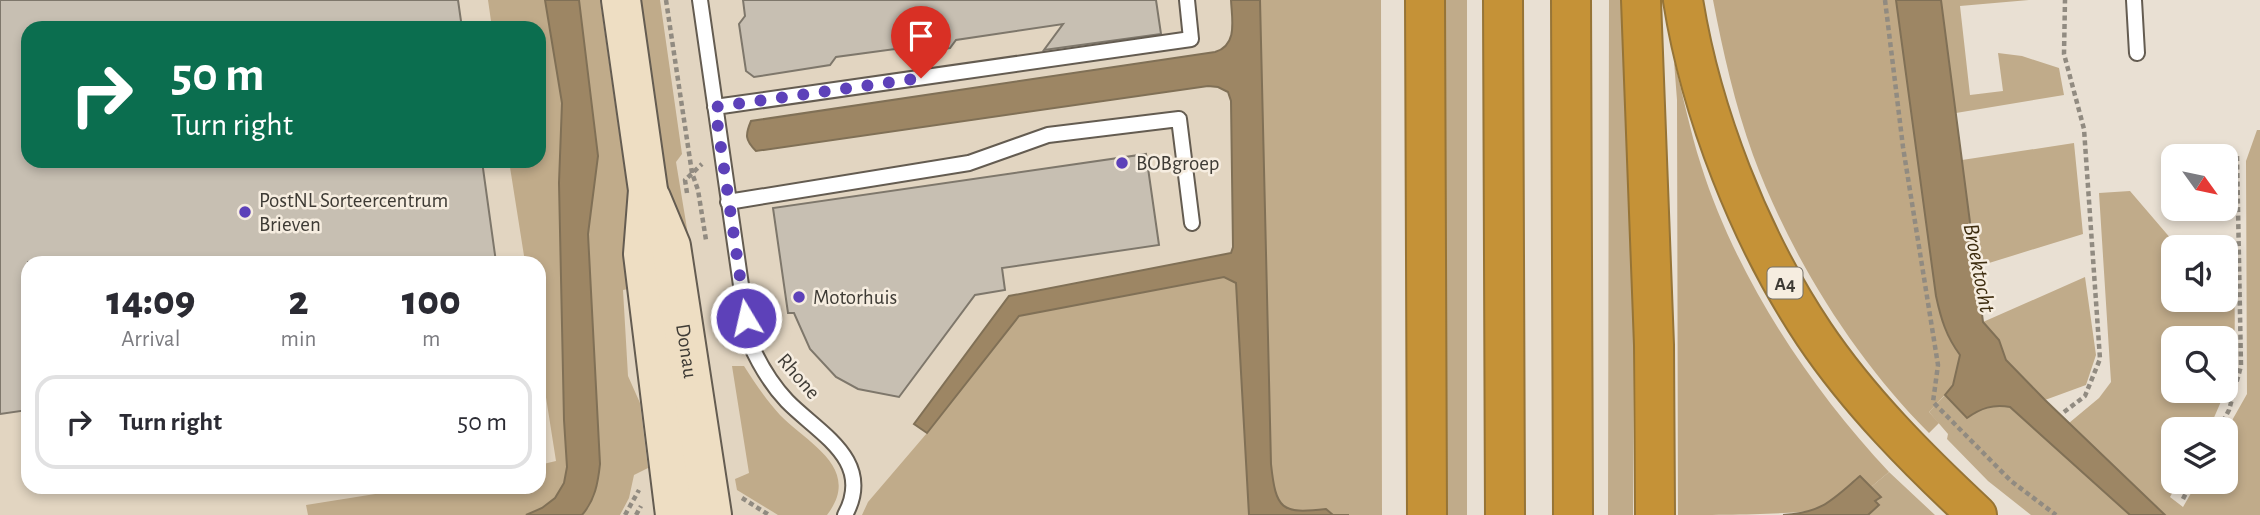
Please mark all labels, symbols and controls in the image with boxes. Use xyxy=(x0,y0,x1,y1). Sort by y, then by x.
pin xyxy=(891,6,951,78)
icon: arrive xyxy=(902,17,940,55)
icon: right xyxy=(56,49,147,140)
text: 50 m xyxy=(171,51,265,100)
text: Turn right xyxy=(171,109,293,141)
north arrow xyxy=(2161,144,2238,220)
map controls xyxy=(2161,144,2238,494)
place label: BOBgroep xyxy=(1136,153,1220,174)
marker: BOBgroep xyxy=(1114,155,1130,171)
place label: PostNL Sorteercentrum Brieven xyxy=(259,190,448,235)
marker: PostNL Sorteercentrum Brieven xyxy=(237,204,253,220)
water label: Broektocht xyxy=(1959,222,1999,315)
button: sound xyxy=(2161,235,2238,312)
road number: A4 xyxy=(1768,268,1802,298)
text: 14:09 xyxy=(106,280,195,322)
text: 2 xyxy=(288,280,309,322)
text: 100 xyxy=(402,280,461,322)
position arrow xyxy=(709,281,783,355)
place label: Motorhuis xyxy=(813,287,897,308)
marker: Motorhuis xyxy=(791,289,807,305)
street label: Donau xyxy=(672,322,701,380)
button: search xyxy=(2161,326,2238,403)
text: Arrival xyxy=(121,328,180,351)
text: min xyxy=(281,328,316,351)
text: m xyxy=(422,328,440,351)
street label: Rhone xyxy=(773,349,824,403)
icon: right xyxy=(60,403,98,441)
text: Turn right xyxy=(119,409,222,435)
text: 50 m xyxy=(457,409,507,435)
button: layers xyxy=(2161,417,2238,494)

